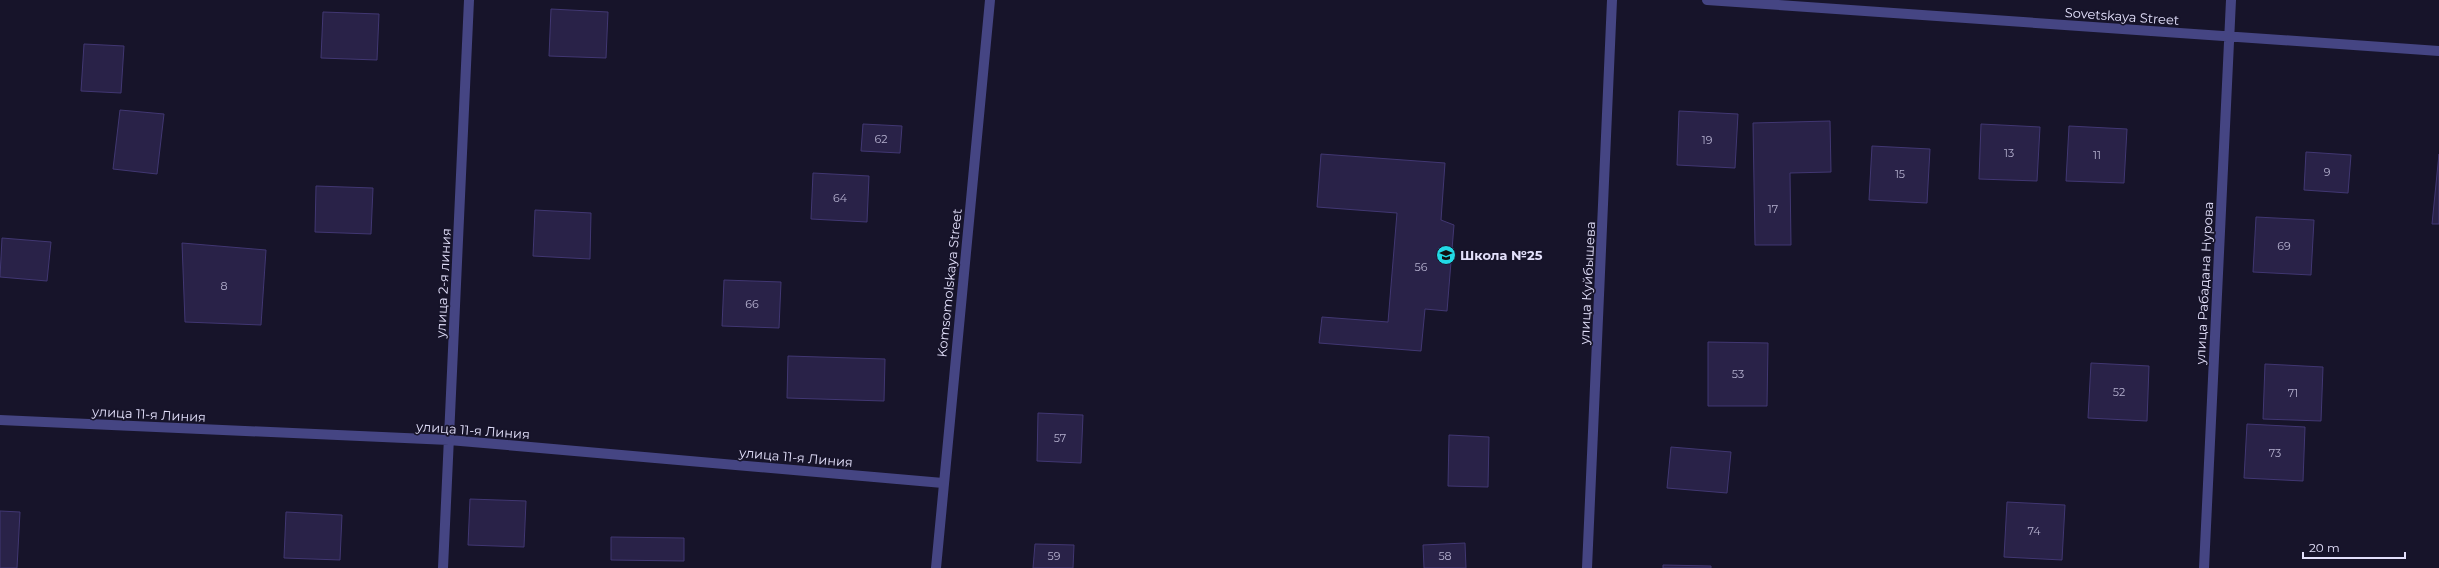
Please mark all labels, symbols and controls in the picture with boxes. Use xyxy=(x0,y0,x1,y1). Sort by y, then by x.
street label: Sovetskaya Street xyxy=(2064,4,2180,28)
house number: 62 xyxy=(875,132,887,146)
house number: 19 xyxy=(1702,133,1713,147)
house number: 13 xyxy=(2004,146,2014,160)
house number: 11 xyxy=(2093,148,2101,162)
house number: 9 xyxy=(2324,165,2331,179)
house number: 15 xyxy=(1895,167,1905,181)
house number: 64 xyxy=(833,191,848,205)
street label: улица Рабадана Нурова xyxy=(2192,201,2216,366)
house number: 17 xyxy=(1768,202,1778,216)
street label: Komsomolskaya Street xyxy=(933,208,965,358)
street label: улица Куйбышева xyxy=(1576,221,1598,346)
street label: улица 2-я линия xyxy=(432,228,454,339)
house number: 69 xyxy=(2277,239,2291,253)
school or university icon: Школа №25 xyxy=(1435,244,1457,266)
place label: Школа №25 xyxy=(1460,247,1543,263)
house number: 56 xyxy=(1415,260,1428,274)
house number: 8 xyxy=(220,279,228,293)
house number: 66 xyxy=(745,297,759,311)
house number: 53 xyxy=(1732,367,1744,381)
house number: 52 xyxy=(2113,385,2125,399)
house number: 71 xyxy=(2288,386,2298,400)
street label: улица 11-я Линия xyxy=(91,403,206,425)
street label: улица 11-я Линия xyxy=(415,418,530,442)
house number: 57 xyxy=(1054,431,1066,445)
street label: улица 11-я Линия xyxy=(737,444,854,470)
house number: 73 xyxy=(2269,446,2281,460)
house number: 74 xyxy=(2027,524,2041,538)
scale bar xyxy=(2303,534,2405,560)
text: 20 m xyxy=(2309,540,2340,555)
house number: 59 xyxy=(1048,549,1061,563)
house number: 58 xyxy=(1438,549,1452,563)

